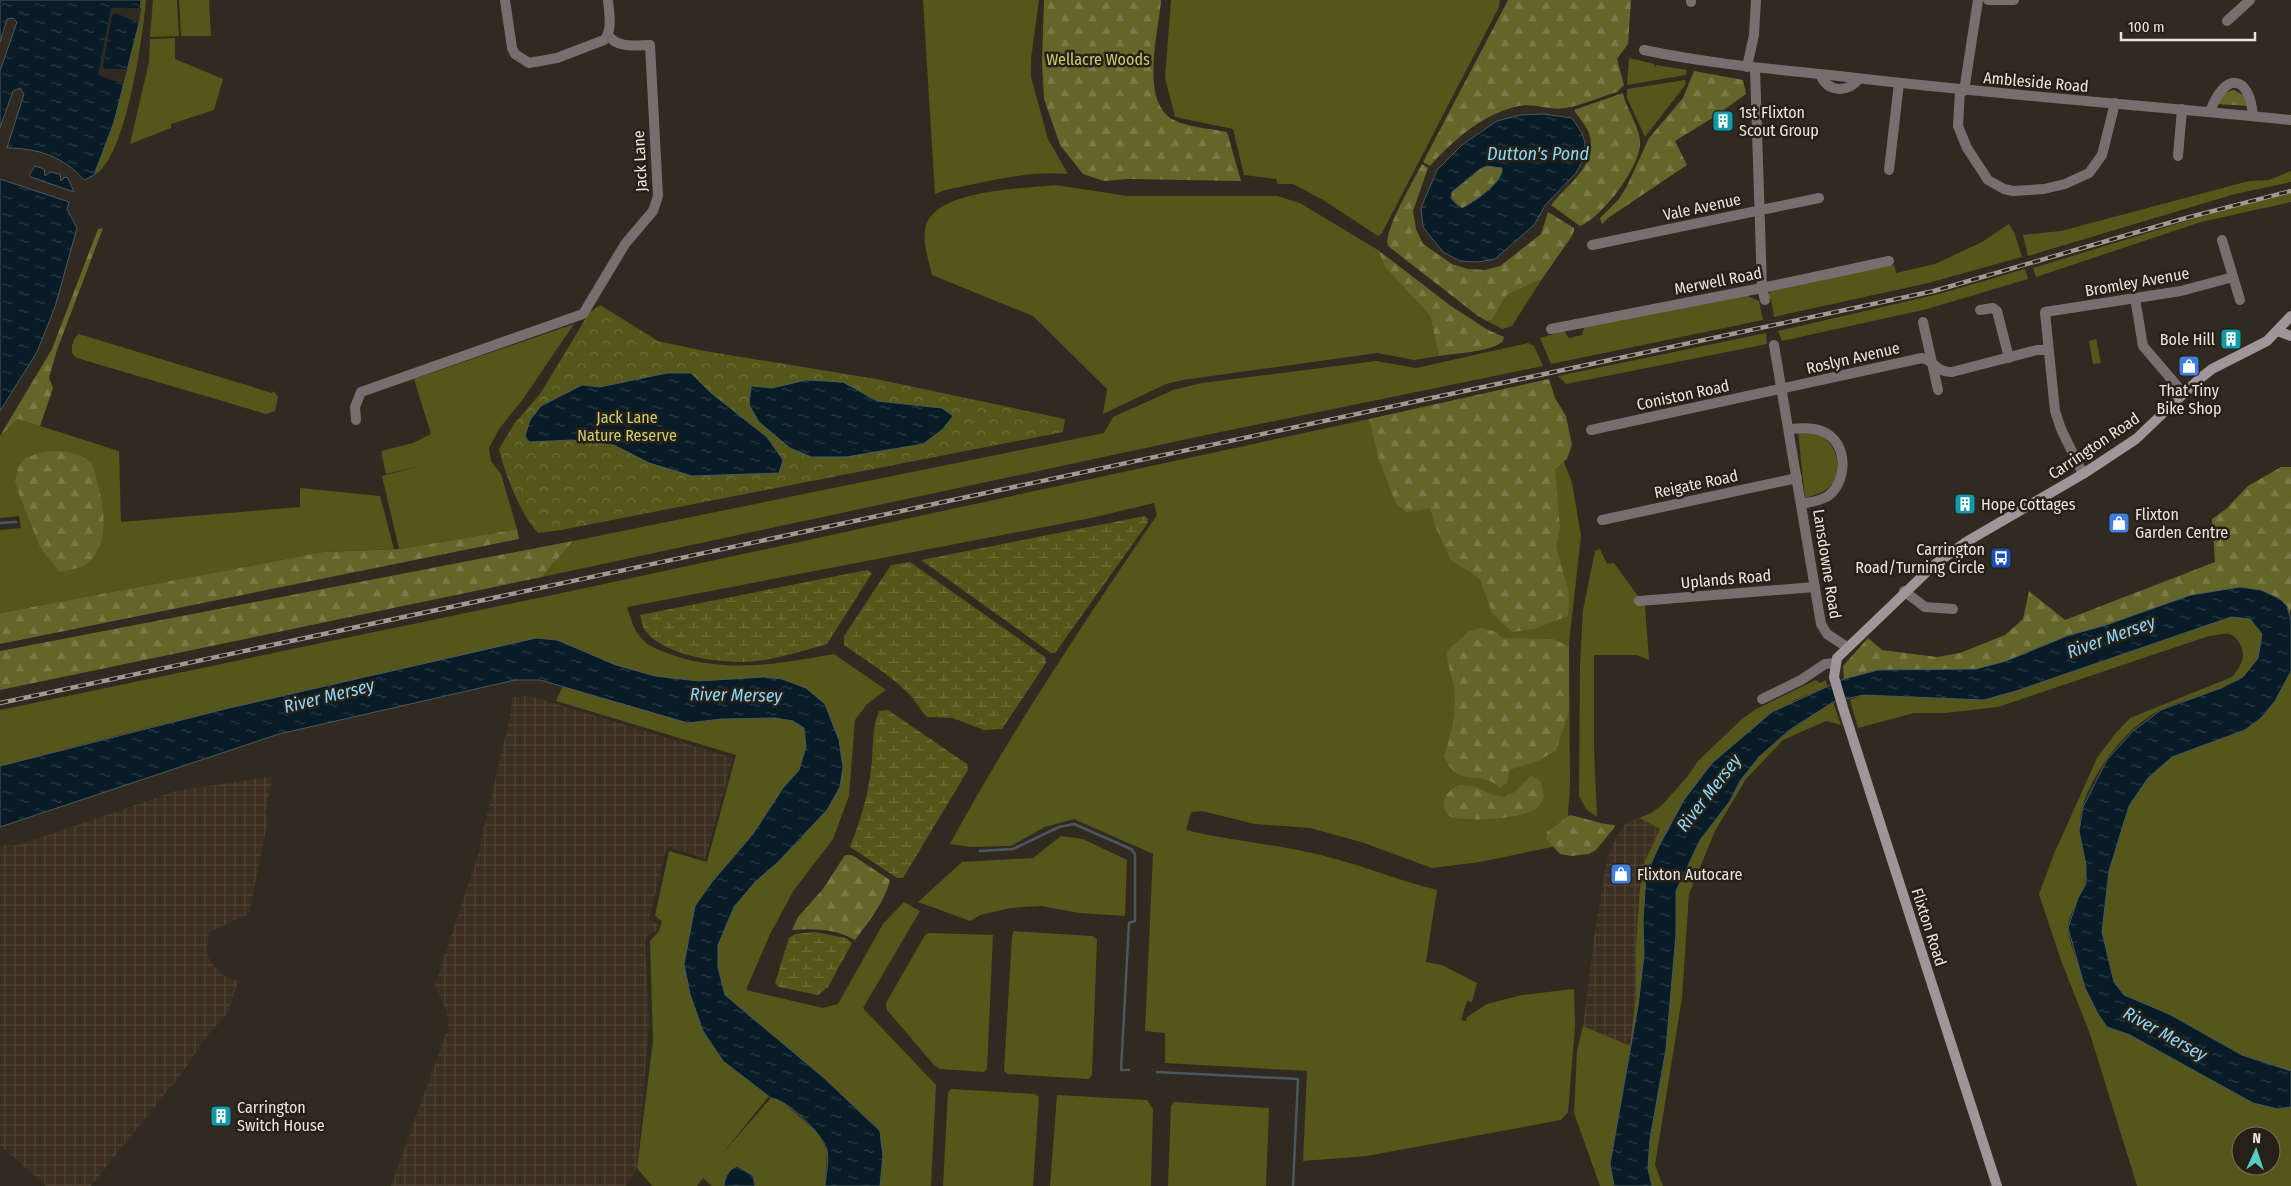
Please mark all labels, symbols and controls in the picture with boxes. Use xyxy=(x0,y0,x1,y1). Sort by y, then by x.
scale bar xyxy=(2121,10,2255,42)
text: 100 m xyxy=(2128,18,2165,36)
park label: Wellacre Woods xyxy=(1046,50,1150,69)
street label: Ambleside Road xyxy=(1983,68,2089,96)
place label: 1st Flixton Scout Group xyxy=(1739,103,1819,140)
building icon: 1st Flixton Scout Group xyxy=(1711,109,1735,133)
street label: Jack Lane xyxy=(629,130,651,192)
water label: Dutton's Pond xyxy=(1487,143,1590,165)
street label: Vale Avenue xyxy=(1661,189,1743,225)
street label: Merwell Road xyxy=(1673,263,1763,299)
street label: Bromley Avenue xyxy=(2083,263,2191,301)
building icon: Bole Hill xyxy=(2219,327,2243,351)
place label: Bole Hill xyxy=(2160,330,2215,349)
street label: Roslyn Avenue xyxy=(1804,338,1902,378)
shop icon: That Tiny Bike Shop xyxy=(2177,354,2201,378)
street label: Coniston Road xyxy=(1635,376,1731,414)
place label: That Tiny Bike Shop xyxy=(2156,381,2222,418)
park label: Jack Lane Nature Reserve xyxy=(577,408,677,445)
street label: Carrington Road xyxy=(2045,409,2143,483)
street label: Reigate Road xyxy=(1652,466,1740,502)
building icon: Hope Cottages xyxy=(1953,492,1977,516)
place label: Hope Cottages xyxy=(1981,495,2076,514)
place label: Flixton Garden Centre xyxy=(2135,505,2228,542)
street label: Lansdowne Road xyxy=(1809,508,1845,620)
shop icon: Flixton Garden Centre xyxy=(2107,511,2131,535)
place label: Carrington Road/Turning Circle xyxy=(1855,540,1985,577)
bus stop icon: Carrington Road/Turning Circle xyxy=(1989,546,2013,570)
street label: Uplands Road xyxy=(1680,566,1772,592)
water label: River Mersey xyxy=(2064,611,2159,663)
water label: River Mersey xyxy=(282,674,377,718)
water label: River Mersey xyxy=(690,683,783,707)
water label: River Mersey xyxy=(1672,749,1747,836)
shop icon: Flixton Autocare xyxy=(1609,862,1633,886)
place label: Flixton Autocare xyxy=(1637,865,1743,884)
street label: Flixton Road xyxy=(1907,886,1951,968)
water label: River Mersey xyxy=(2119,1002,2212,1067)
place label: Carrington Switch House xyxy=(237,1098,325,1135)
building icon: Carrington Switch House xyxy=(209,1104,233,1128)
north arrow xyxy=(2231,1126,2281,1176)
text: N xyxy=(2252,1130,2261,1147)

